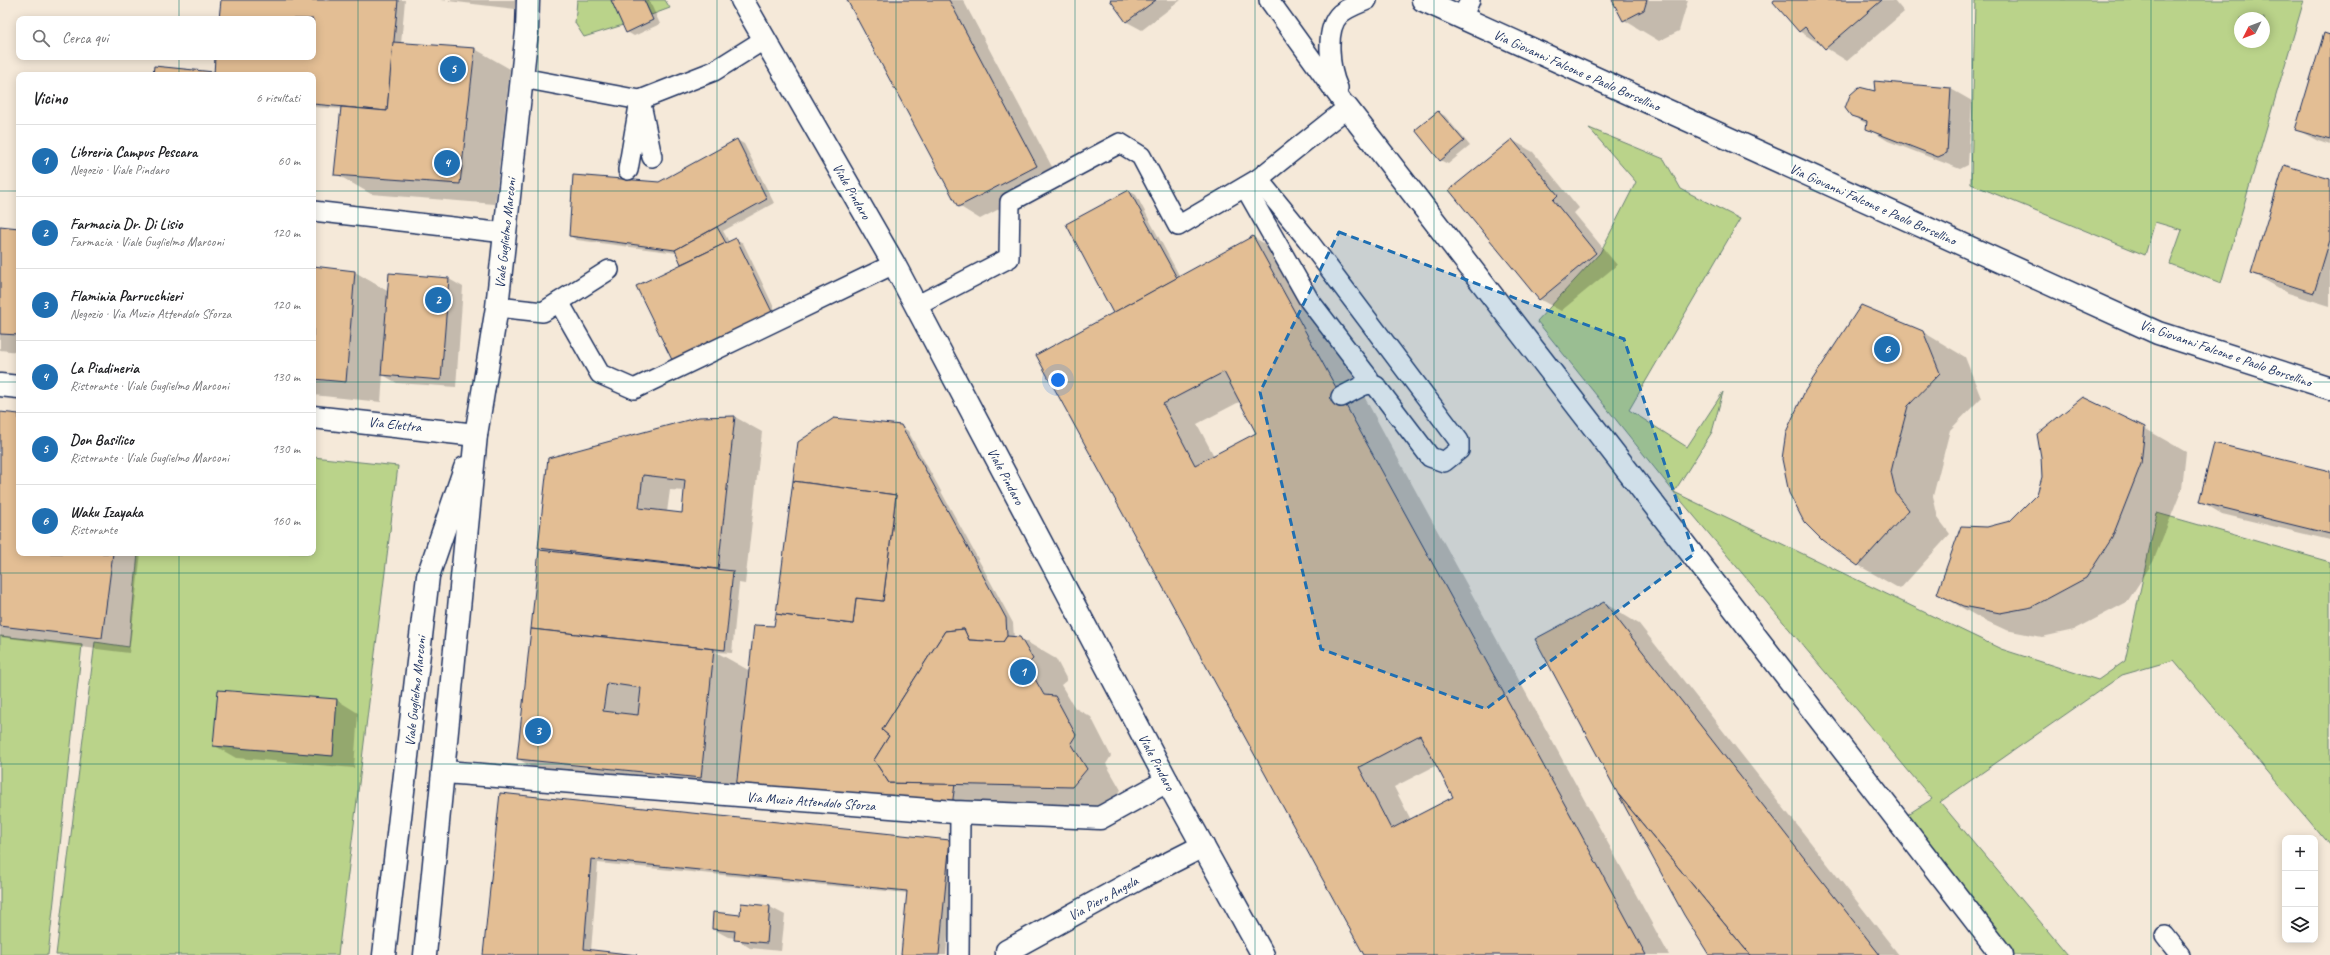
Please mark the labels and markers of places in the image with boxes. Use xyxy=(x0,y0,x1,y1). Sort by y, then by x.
pin: 5 xyxy=(440,54,466,84)
pin: 4 xyxy=(434,148,460,178)
pin: 2 xyxy=(425,285,451,315)
pin: 6 xyxy=(1874,334,1900,364)
pin: 1 xyxy=(1010,657,1036,687)
pin: 3 xyxy=(525,716,551,746)

